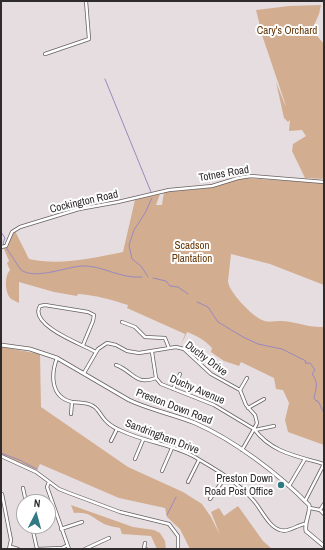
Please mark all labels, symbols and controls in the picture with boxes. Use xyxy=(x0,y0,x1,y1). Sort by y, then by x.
park label: Cary's Orchard xyxy=(257,24,317,38)
street label: Totnes Road xyxy=(198,163,250,185)
street label: Cockington Road xyxy=(49,188,119,216)
park label: Scadson Plantation xyxy=(172,239,212,265)
street label: Duchy Drive xyxy=(182,339,230,379)
street label: Duchy Avenue xyxy=(167,372,227,408)
street label: Preston Down Road xyxy=(134,386,214,428)
street label: Sandringham Drive xyxy=(123,417,201,457)
place label: Preston Down Road Post Office xyxy=(204,472,273,498)
marker: Preston Down Road Post Office xyxy=(276,480,286,490)
north arrow xyxy=(16,494,56,534)
text: N xyxy=(33,496,41,510)

